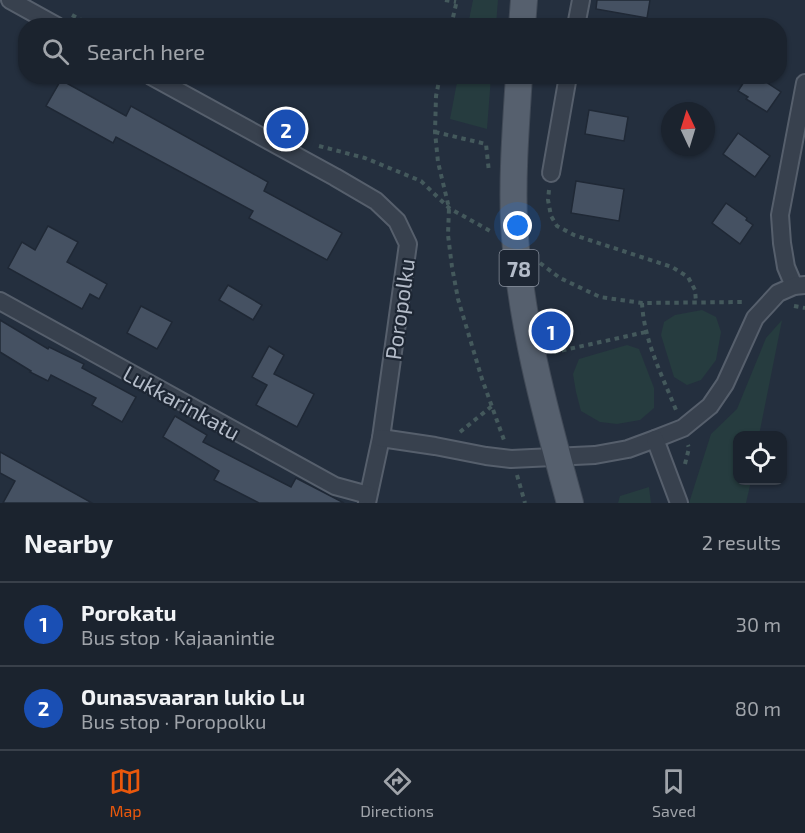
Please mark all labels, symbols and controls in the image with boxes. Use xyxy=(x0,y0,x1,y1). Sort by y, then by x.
search box xyxy=(18,18,787,84)
icon: search xyxy=(39,35,72,68)
text: Search here xyxy=(87,38,205,64)
north arrow xyxy=(661,102,715,156)
pin: 2 xyxy=(266,106,306,152)
your location xyxy=(503,211,532,240)
road number: 78 xyxy=(500,250,538,286)
street label: Poropolku xyxy=(379,257,419,361)
pin: 1 xyxy=(532,308,570,354)
street label: Lukkarinkatu xyxy=(119,359,245,445)
map controls xyxy=(733,431,787,485)
button: locate xyxy=(733,431,787,485)
text: Nearby xyxy=(24,527,113,558)
text: 2 results xyxy=(702,530,781,554)
text: Porokatu xyxy=(81,599,177,625)
text: 1 xyxy=(39,612,48,636)
text: 30 m xyxy=(736,612,781,636)
text: Bus stop · Kajaanintie xyxy=(81,625,275,649)
text: Ounasvaaran lukio Lu xyxy=(81,683,305,709)
text: 2 xyxy=(38,696,49,720)
text: 80 m xyxy=(735,696,781,720)
text: Bus stop · Poropolku xyxy=(81,709,266,733)
tab: Map xyxy=(109,765,142,820)
tab: Directions xyxy=(360,765,434,820)
tab: Saved xyxy=(652,765,696,820)

